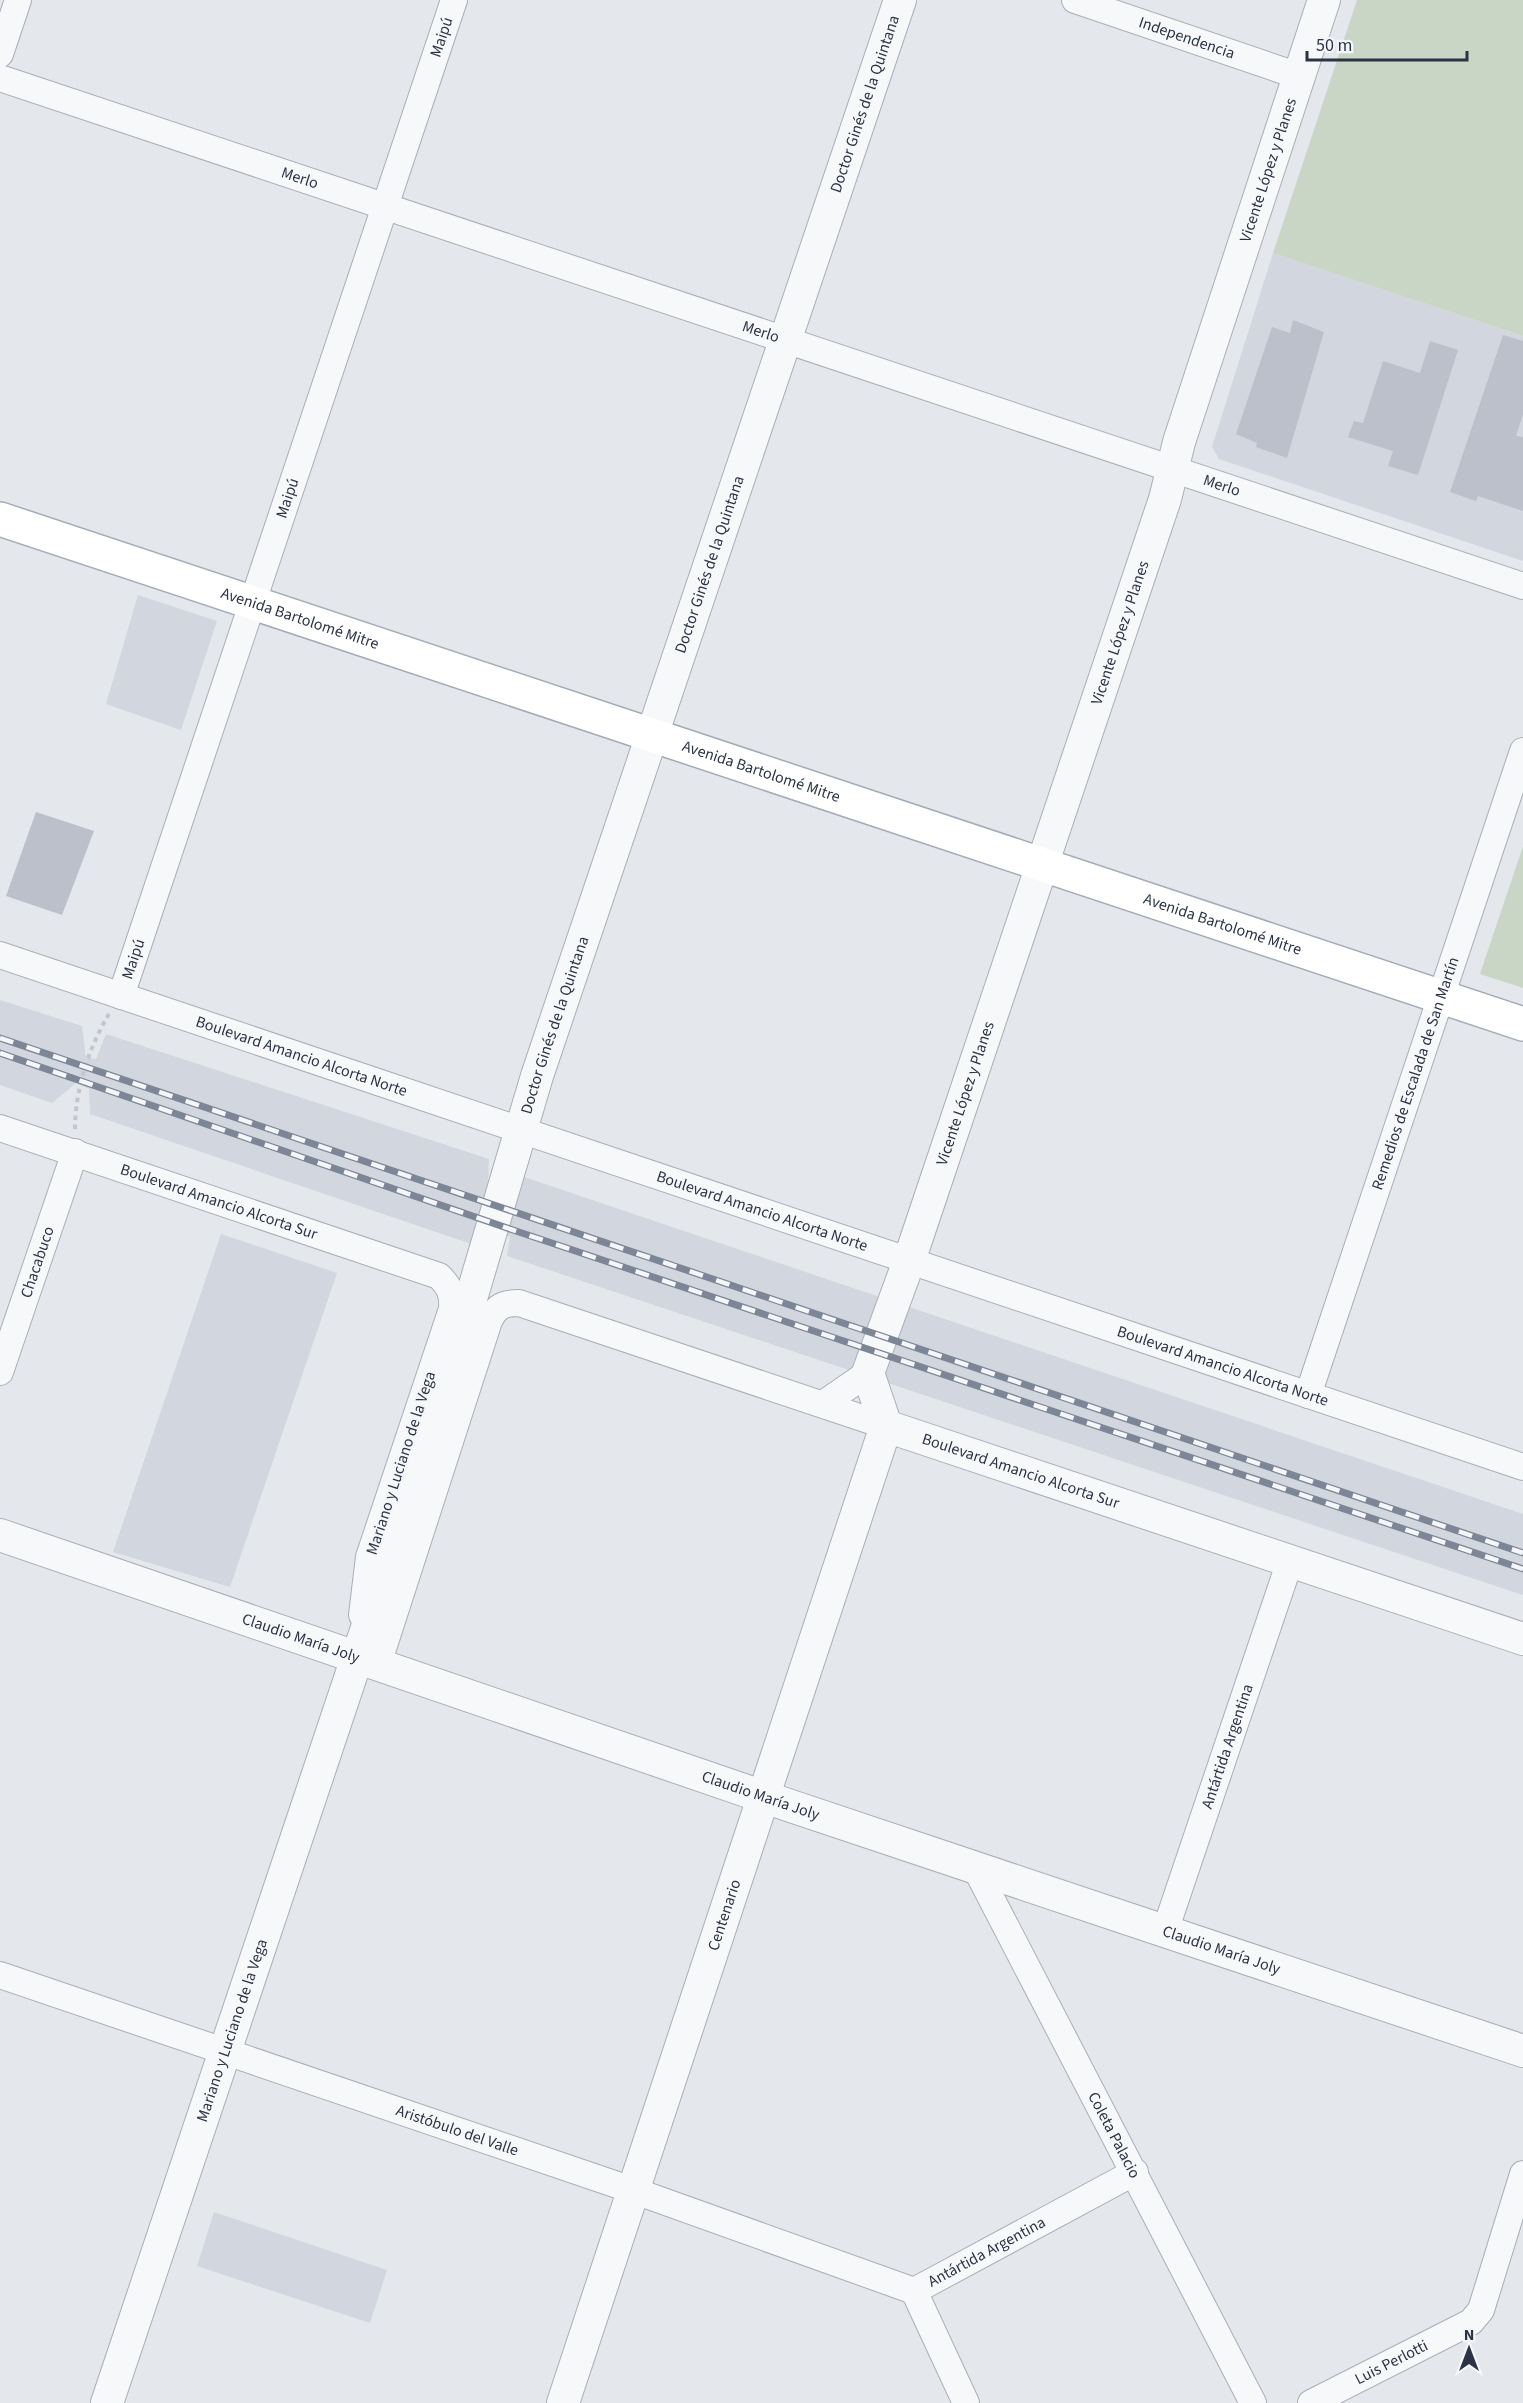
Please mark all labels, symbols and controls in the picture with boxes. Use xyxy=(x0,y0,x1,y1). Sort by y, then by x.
street label: Independencia xyxy=(1136,11,1238,64)
street label: Doctor Ginés de la Quintana xyxy=(825,12,905,196)
street label: Maipú xyxy=(425,14,459,60)
scale bar xyxy=(1307,24,1468,62)
text: 50 m xyxy=(1316,33,1352,58)
street label: Vicente López y Planes xyxy=(1234,95,1302,245)
street label: Merlo xyxy=(278,162,321,194)
street label: Merlo xyxy=(739,315,782,348)
street label: Merlo xyxy=(1200,469,1243,502)
street label: Doctor Ginés de la Quintana xyxy=(669,473,750,656)
street label: Maipú xyxy=(270,475,304,521)
street label: Vicente López y Planes xyxy=(1086,558,1155,708)
street label: Avenida Bartolomé Mitre xyxy=(218,582,382,655)
street label: Avenida Bartolomé Mitre xyxy=(679,735,843,808)
street label: Avenida Bartolomé Mitre xyxy=(1141,888,1305,961)
street label: Doctor Ginés de la Quintana xyxy=(515,933,594,1117)
street label: Maipú xyxy=(116,936,150,982)
street label: Remedios de Escalada de San Martín xyxy=(1366,954,1464,1193)
street label: Boulevard Amancio Alcorta Norte xyxy=(193,1011,410,1102)
street label: Vicente López y Planes xyxy=(931,1018,1000,1168)
street label: Boulevard Amancio Alcorta Sur xyxy=(117,1158,321,1245)
street label: Boulevard Amancio Alcorta Norte xyxy=(653,1165,871,1257)
street label: Chacabuco xyxy=(15,1223,60,1301)
street label: Boulevard Amancio Alcorta Norte xyxy=(1114,1320,1331,1412)
street label: Mariano y Luciano de la Vega xyxy=(361,1368,441,1558)
street label: Boulevard Amancio Alcorta Sur xyxy=(919,1428,1123,1514)
street label: Claudio María Joly xyxy=(239,1608,363,1669)
street label: Antártida Argentina xyxy=(1196,1681,1259,1812)
street label: Claudio María Joly xyxy=(699,1765,823,1826)
street label: Centenario xyxy=(702,1876,746,1954)
street label: Claudio María Joly xyxy=(1159,1920,1284,1980)
street label: Mariano y Luciano de la Vega xyxy=(191,1936,273,2125)
street label: Coleta Palacio xyxy=(1083,2088,1146,2182)
street label: Aristóbulo del Valle xyxy=(393,2099,522,2162)
street label: Antártida Argentina xyxy=(924,2211,1049,2293)
north arrow xyxy=(1439,2319,1499,2379)
text: N xyxy=(1464,2324,1474,2346)
street label: Luis Perlotti xyxy=(1351,2335,1432,2390)

